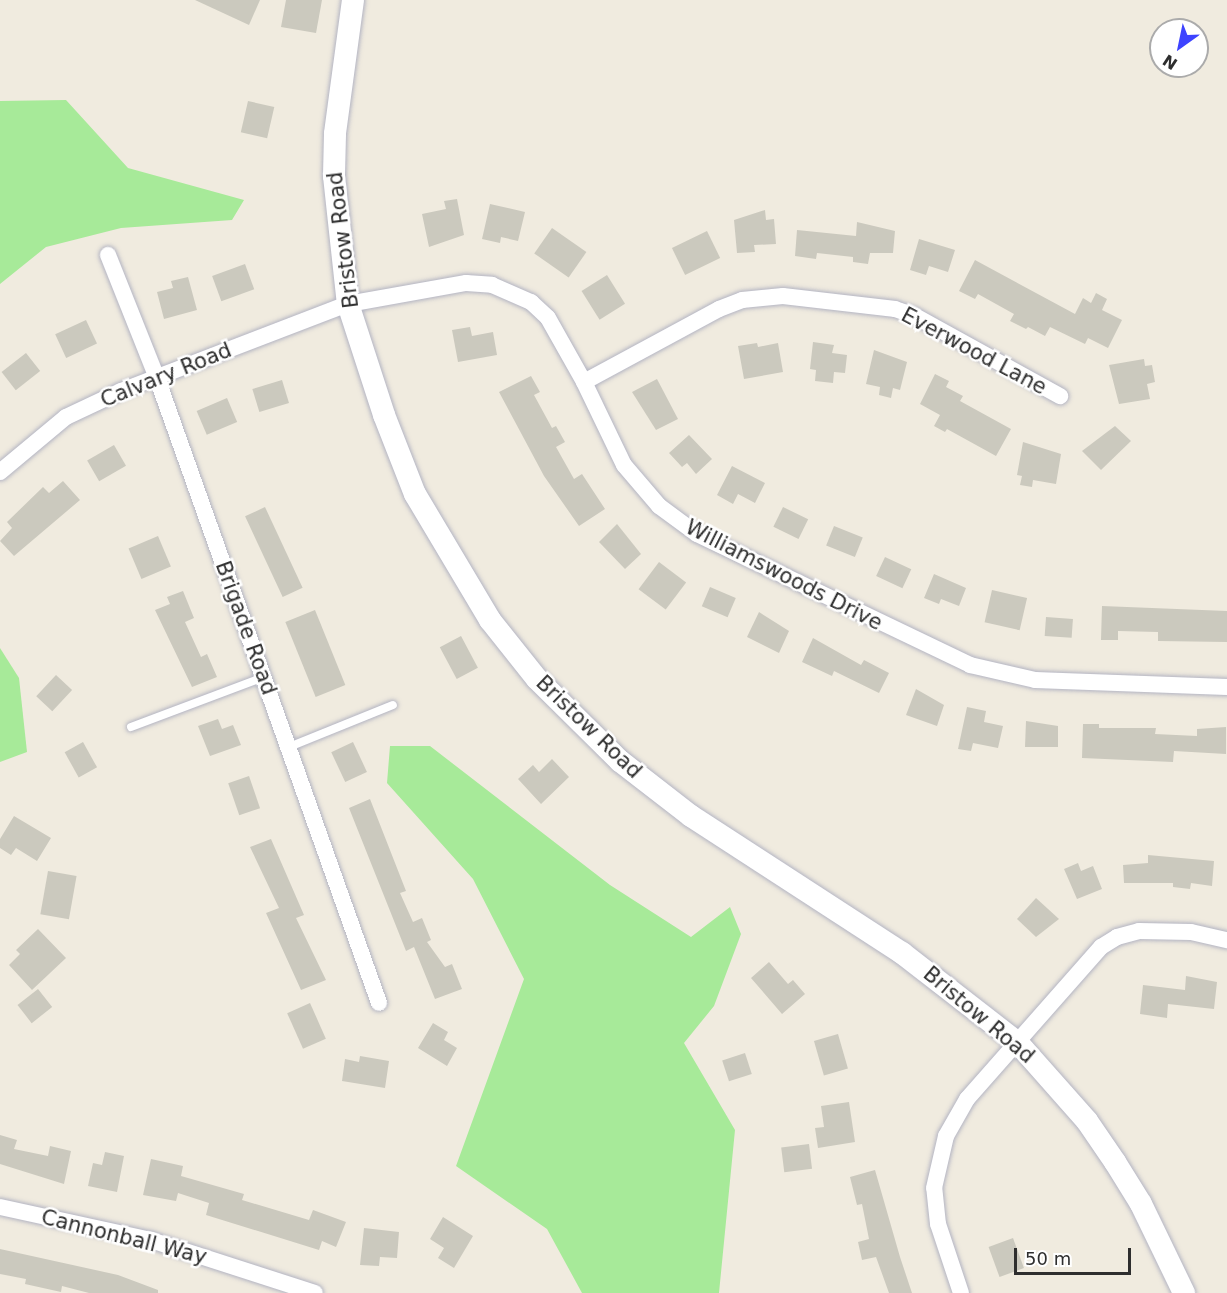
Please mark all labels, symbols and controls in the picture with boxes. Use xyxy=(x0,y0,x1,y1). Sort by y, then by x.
north arrow xyxy=(1149,18,1209,78)
text: N xyxy=(1159,50,1181,73)
street label: Bristow Road xyxy=(322,170,364,310)
street label: Everwood Lane xyxy=(897,302,1051,400)
street label: Calvary Road xyxy=(97,337,235,413)
street label: Williamswoods Drive xyxy=(681,514,887,636)
street label: Brigade Road xyxy=(210,558,282,698)
street label: Bristow Road xyxy=(531,670,647,784)
street label: Bristow Road xyxy=(918,961,1040,1069)
street label: Cannonball Way xyxy=(39,1204,209,1270)
scale bar xyxy=(1017,1236,1134,1274)
text: 50 m xyxy=(1025,1248,1071,1269)

